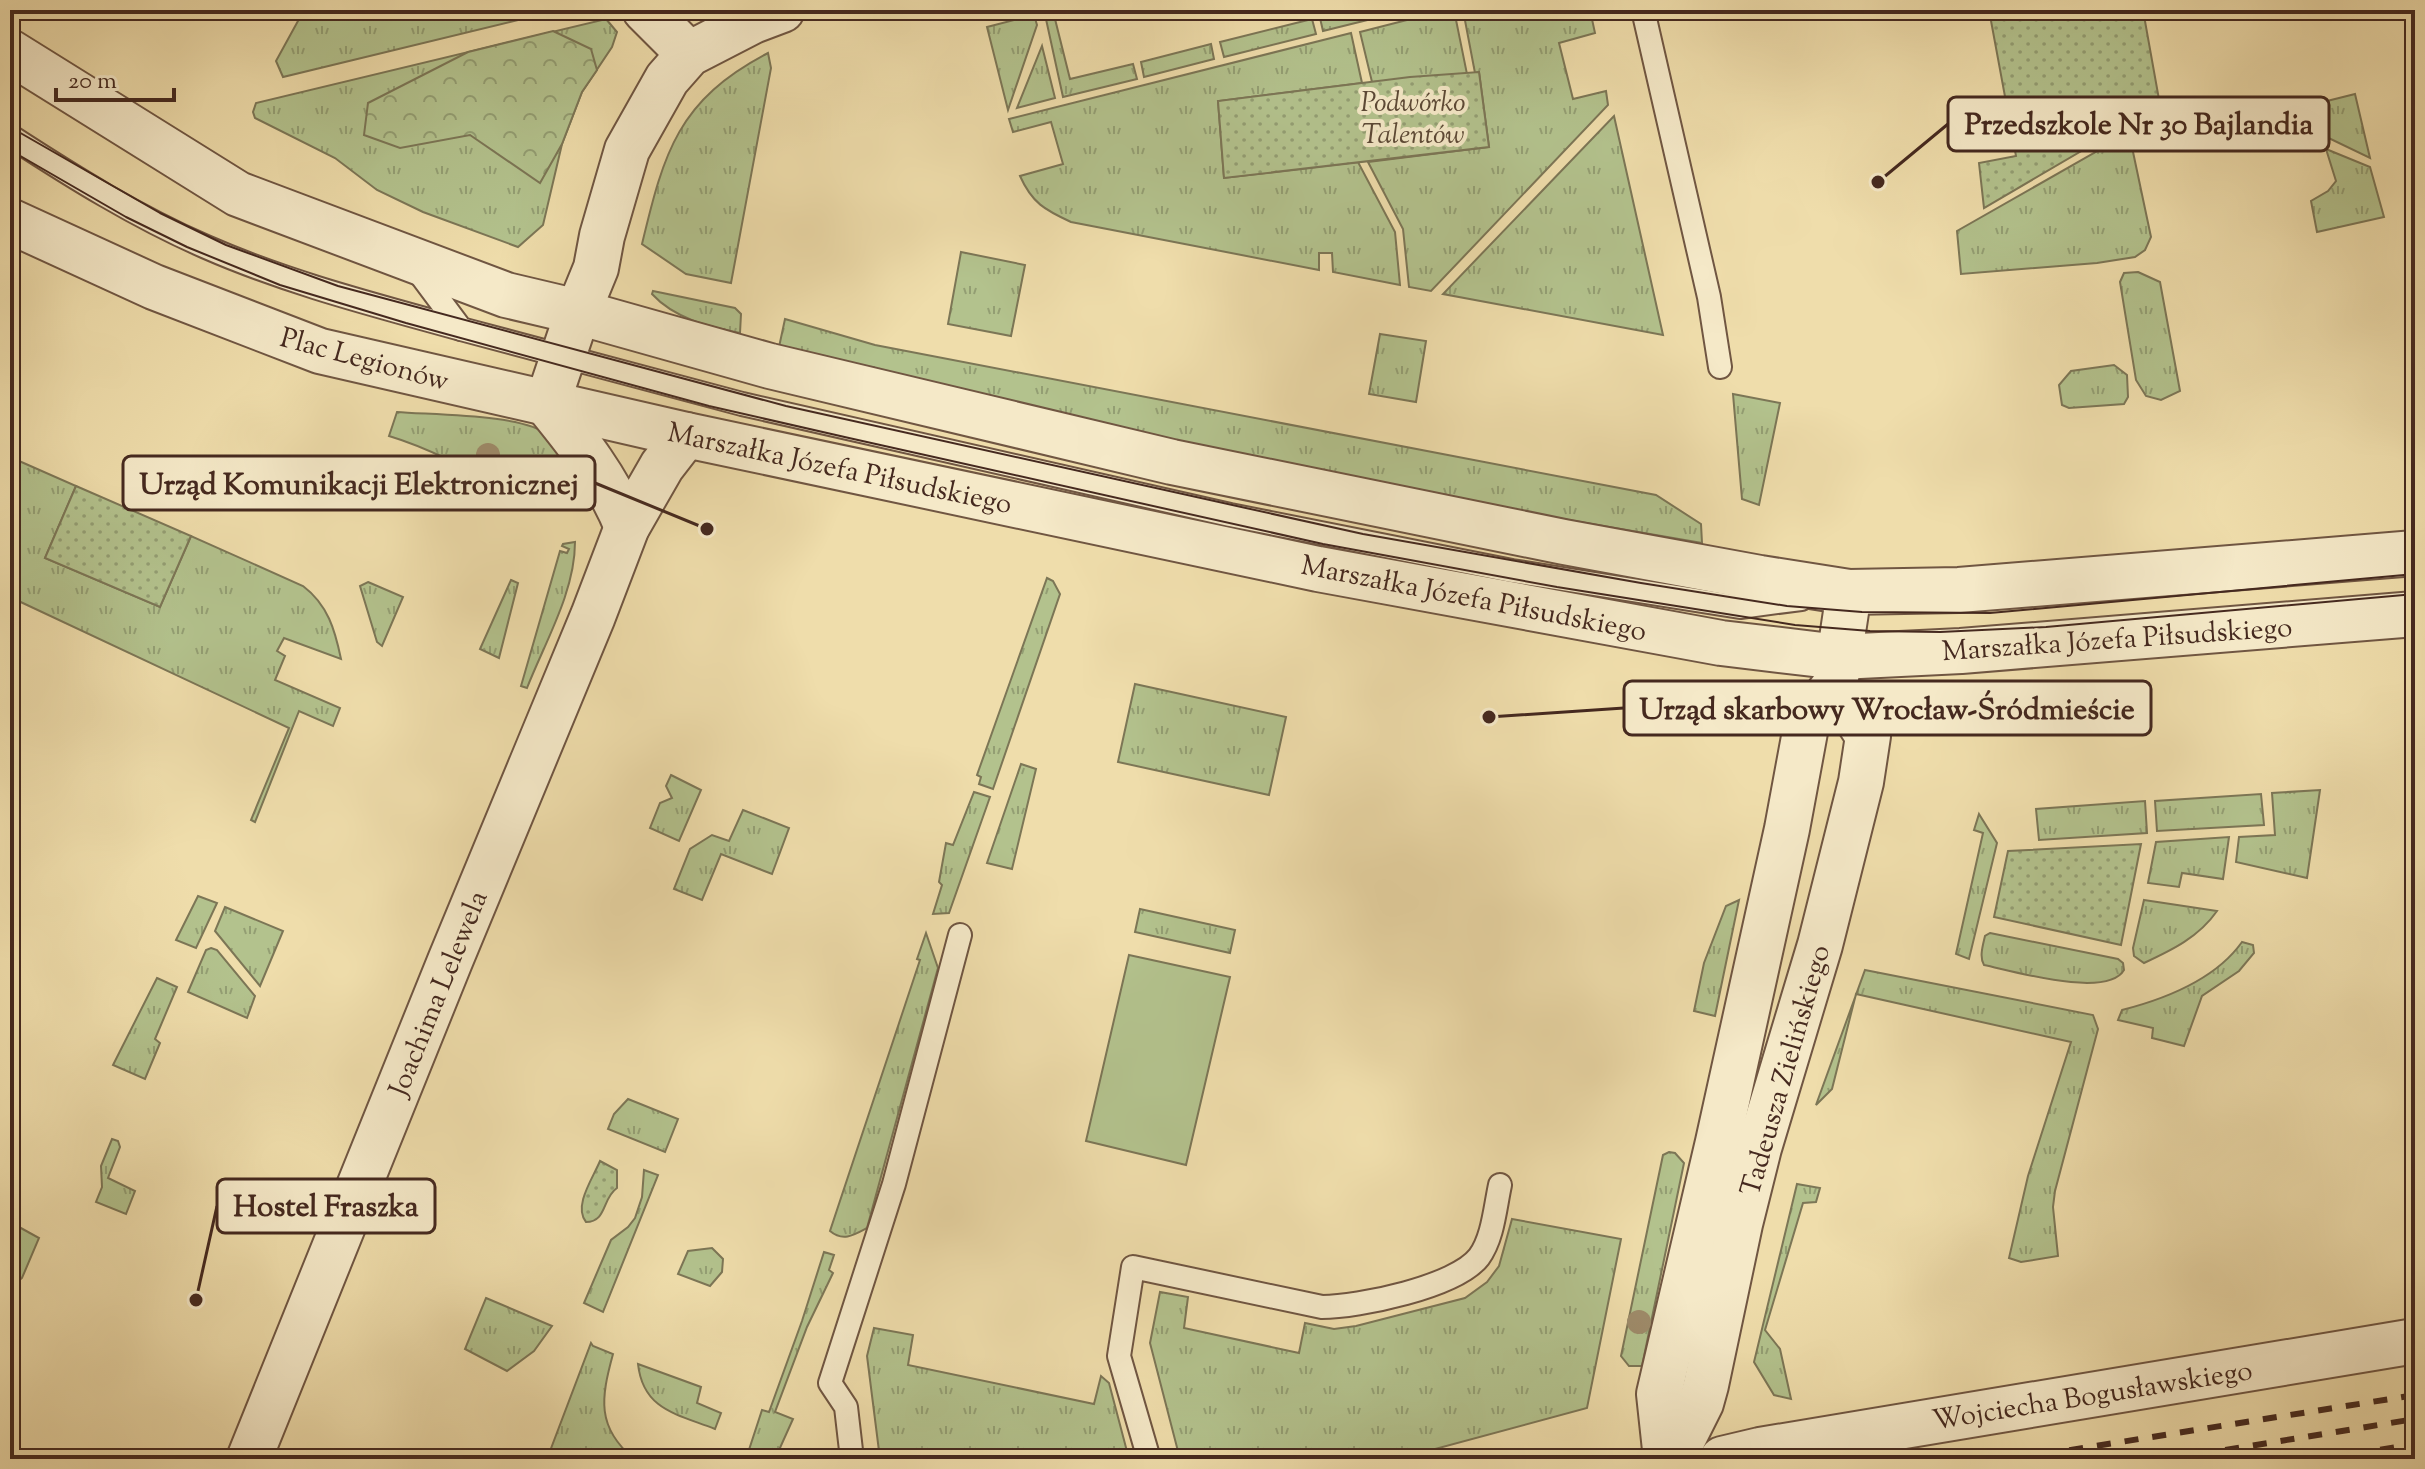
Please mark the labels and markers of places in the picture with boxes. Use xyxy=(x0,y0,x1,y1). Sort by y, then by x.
callout: Przedszkole Nr 30 Bajlandia xyxy=(1948,97,2329,151)
callout: Urząd Komunikacji Elektronicznej xyxy=(123,456,595,510)
callout: Urząd skarbowy Wrocław-Śródmieście xyxy=(1624,681,2151,735)
callout: Hostel Fraszka xyxy=(217,1179,435,1233)

